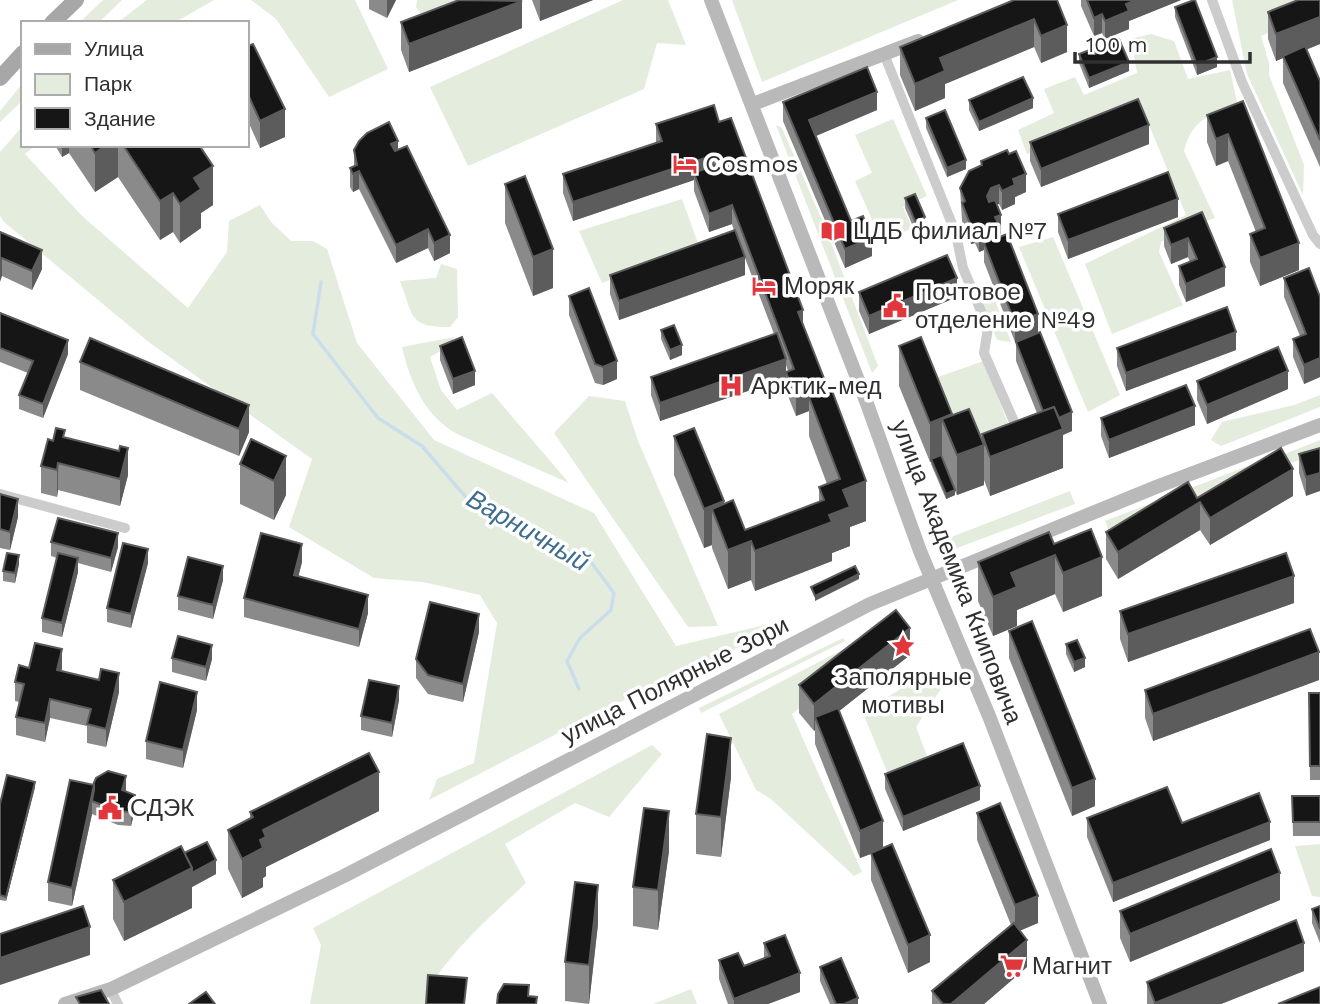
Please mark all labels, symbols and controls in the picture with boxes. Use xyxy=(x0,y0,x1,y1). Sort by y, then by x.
legend xyxy=(21,21,248,147)
scale bar xyxy=(1075,21,1250,65)
text: 100 m xyxy=(1086,32,1148,57)
text: Улица xyxy=(84,36,144,61)
text: Парк xyxy=(84,71,132,96)
text: Здание xyxy=(84,106,156,131)
hotel icon: Cosmos xyxy=(671,150,699,178)
place label: Cosmos xyxy=(705,150,798,178)
library icon: ЦДБ филиал №7 xyxy=(819,217,847,245)
place label: ЦДБ филиал №7 xyxy=(853,217,1047,245)
hotel icon: Моряк xyxy=(750,272,778,300)
place label: Моряк xyxy=(784,272,855,300)
place label: Почтовое отделение №49 xyxy=(915,278,1096,334)
public building icon: Почтовое отделение №49 xyxy=(881,292,909,320)
hospital icon: Арктик-мед xyxy=(717,372,745,400)
place label: Арктик-мед xyxy=(751,372,882,400)
street label: улица Академика Книповича xyxy=(886,416,1028,729)
water label: Варничный xyxy=(461,483,595,577)
street label: улица Полярные Зори xyxy=(557,611,793,749)
place icon: Заполярные мотивы xyxy=(889,632,917,660)
place label: Заполярные мотивы xyxy=(834,663,972,719)
public building icon: СДЭК xyxy=(96,794,124,822)
place label: СДЭК xyxy=(130,794,194,822)
supermarket icon: Магнит xyxy=(998,952,1026,980)
place label: Магнит xyxy=(1032,952,1112,980)

